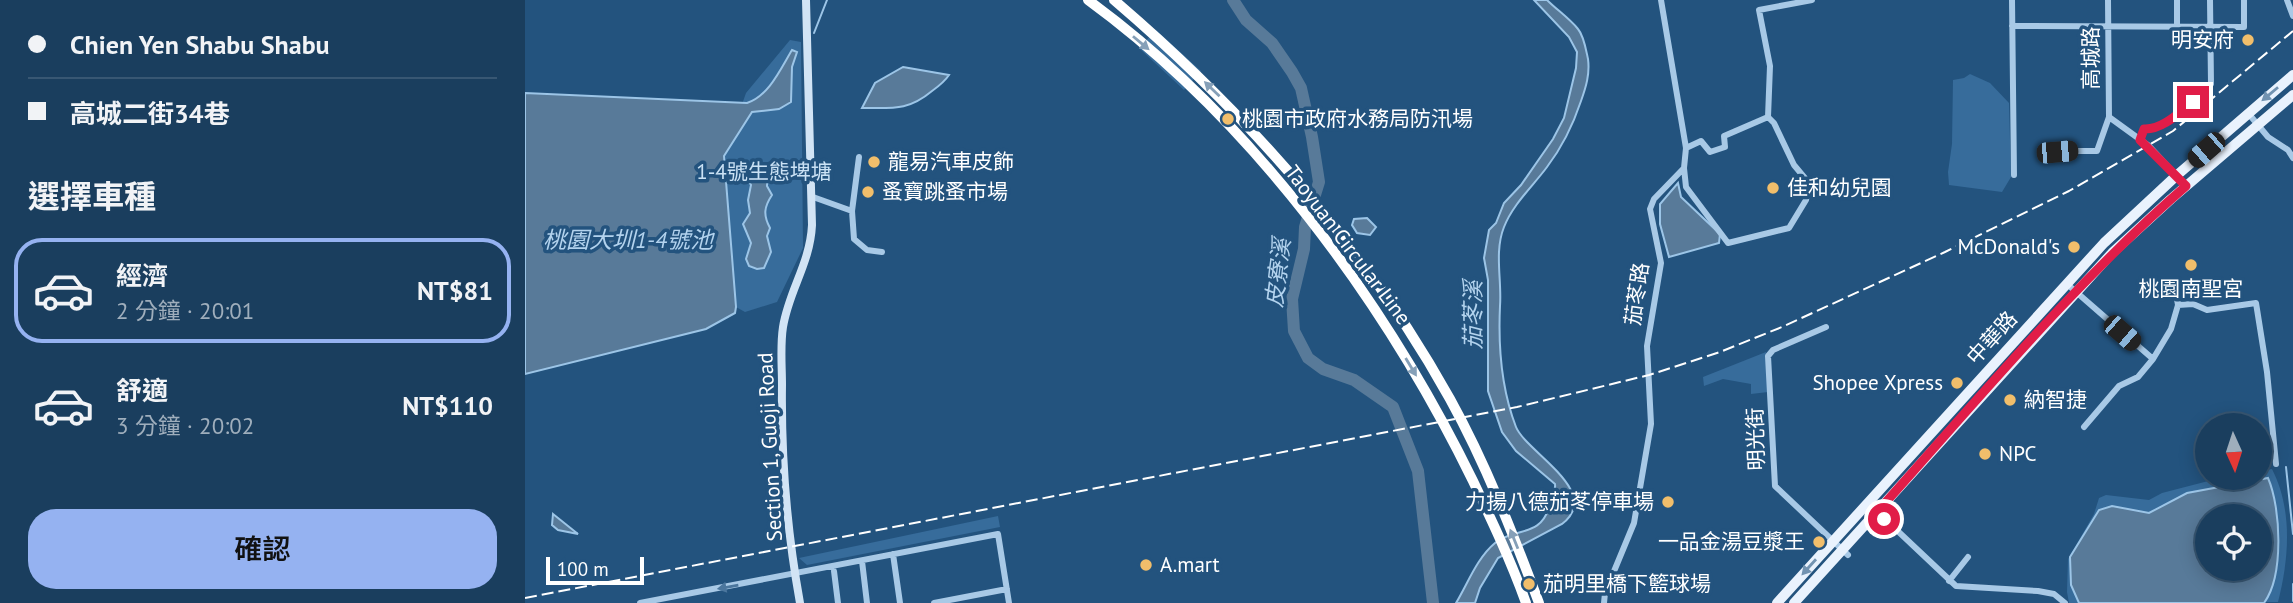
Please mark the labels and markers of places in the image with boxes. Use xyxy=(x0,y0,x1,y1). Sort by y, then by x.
place label: 明安府 xyxy=(2171,26,2234,53)
marker: 明安府 xyxy=(2240,32,2256,48)
place label: 桃園市政府水務局防汛場 xyxy=(1242,105,1473,132)
marker: 桃園市政府水務局防汛場 xyxy=(1220,111,1236,127)
place label: 龍易汽車皮飾 xyxy=(888,148,1014,175)
marker: 龍易汽車皮飾 xyxy=(866,154,882,170)
place label: 佳和幼兒園 xyxy=(1787,174,1892,201)
place label: 蚤寶跳蚤市場 xyxy=(882,178,1008,205)
marker: 佳和幼兒園 xyxy=(1765,180,1781,196)
marker: 蚤寶跳蚤市場 xyxy=(860,184,876,200)
place label: McDonald's xyxy=(1957,233,2060,260)
marker: McDonald's xyxy=(2066,239,2082,255)
marker: 桃園南聖宮 xyxy=(2183,257,2199,273)
place label: 桃園南聖宮 xyxy=(2139,275,2244,302)
place label: Shopee Xpress xyxy=(1812,369,1943,396)
marker: Shopee Xpress xyxy=(1949,375,1965,391)
place label: 納智捷 xyxy=(2024,386,2087,413)
marker: 納智捷 xyxy=(2002,392,2018,408)
place label: NPC xyxy=(1999,440,2037,467)
marker: NPC xyxy=(1977,446,1993,462)
place label: 力揚八德茄苳停車場 xyxy=(1465,488,1654,515)
marker: 力揚八德茄苳停車場 xyxy=(1660,494,1676,510)
place label: 一品金湯豆漿王 xyxy=(1658,528,1805,555)
marker: 一品金湯豆漿王 xyxy=(1811,534,1827,550)
place label: A.mart xyxy=(1160,551,1220,578)
marker: A.mart xyxy=(1138,557,1154,573)
place label: 茄明里橋下籃球場 xyxy=(1543,570,1711,597)
marker: 茄明里橋下籃球場 xyxy=(1521,576,1537,592)

